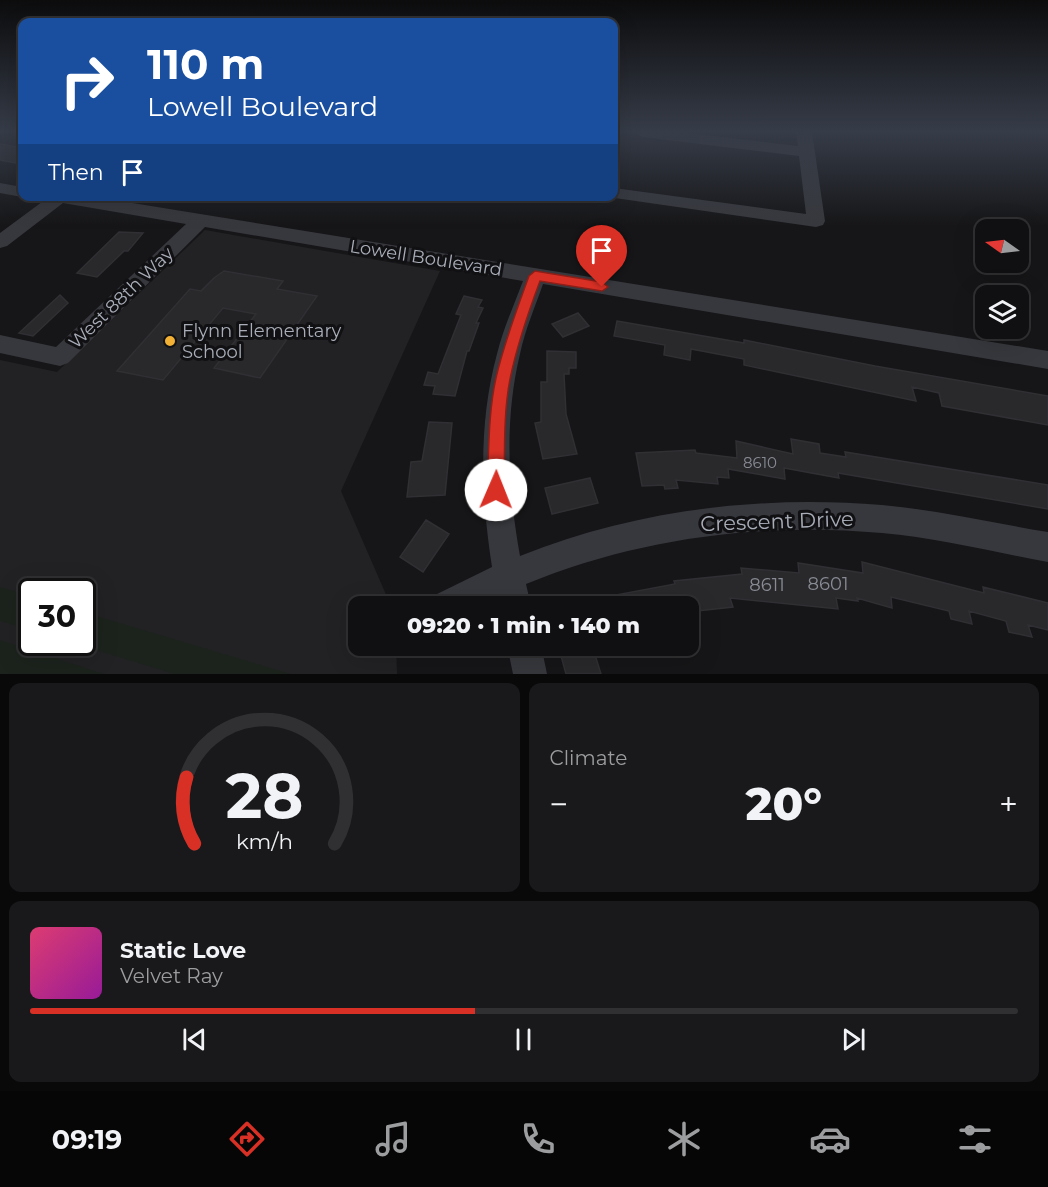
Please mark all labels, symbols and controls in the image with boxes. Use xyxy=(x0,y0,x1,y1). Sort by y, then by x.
text: 110 m xyxy=(147,38,264,90)
icon: right xyxy=(48,42,126,120)
text: Lowell Boulevard xyxy=(147,90,378,123)
icon: arrive xyxy=(116,156,149,189)
text: Then xyxy=(48,159,104,186)
north arrow xyxy=(975,219,1029,273)
map controls xyxy=(975,219,1029,339)
pin xyxy=(576,225,627,287)
icon: arrive xyxy=(585,234,618,267)
street label: Lowell Boulevard xyxy=(348,235,504,281)
street label: West 88th Way xyxy=(64,242,178,353)
button: layers xyxy=(975,285,1029,339)
place label: Flynn Elementary School xyxy=(182,320,342,363)
marker: Flynn Elementary School xyxy=(163,334,177,348)
house number: 8610 xyxy=(743,453,777,472)
position arrow xyxy=(464,458,528,522)
street label: Crescent Drive xyxy=(700,506,854,536)
house number: 8601 xyxy=(808,573,848,595)
house number: 8611 xyxy=(749,574,785,596)
speed limit sign: 30 xyxy=(18,578,96,656)
text: 09:20 · 1 min · 140 m xyxy=(407,612,640,639)
text: Climate xyxy=(550,746,627,770)
text: 28 xyxy=(225,758,303,834)
text: 20° xyxy=(745,776,822,831)
text: − xyxy=(550,784,568,824)
text: + xyxy=(999,784,1018,824)
text: km/h xyxy=(236,829,293,855)
text: Static Love xyxy=(120,937,246,964)
text: Velvet Ray xyxy=(120,964,223,988)
icon: previous xyxy=(178,1023,211,1056)
icon: pause xyxy=(507,1023,540,1056)
icon: next xyxy=(837,1023,870,1056)
icon: directions xyxy=(226,1118,268,1160)
icon: music xyxy=(372,1118,414,1160)
icon: phone xyxy=(517,1118,559,1160)
icon: climate xyxy=(663,1118,705,1160)
icon: car xyxy=(809,1118,851,1160)
icon: filters xyxy=(954,1118,996,1160)
text: 09:19 xyxy=(52,1123,122,1156)

